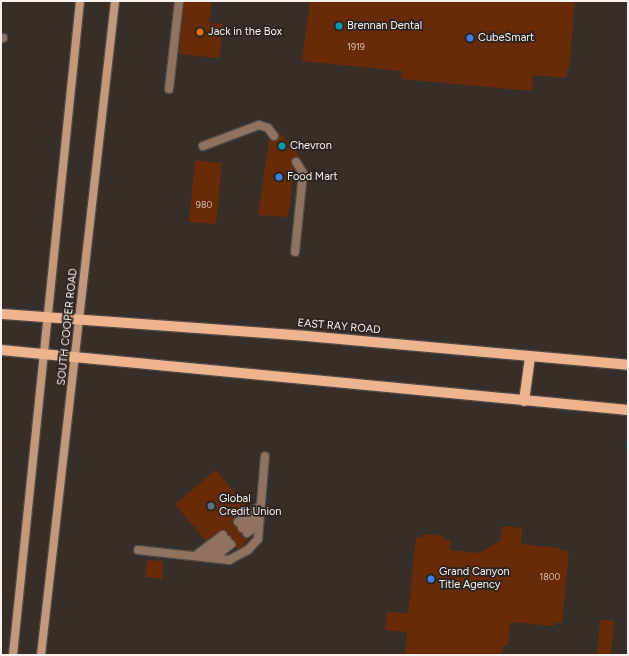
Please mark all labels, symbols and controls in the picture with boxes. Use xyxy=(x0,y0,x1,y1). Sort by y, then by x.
place label: Brennan Dental xyxy=(347,19,422,33)
marker: Brennan Dental xyxy=(334,21,344,31)
place label: Jack in the Box xyxy=(208,25,282,39)
marker: Jack in the Box xyxy=(195,27,205,37)
place label: CubeSmart xyxy=(478,31,534,45)
marker: CubeSmart xyxy=(465,33,475,43)
house number: 1919 xyxy=(347,42,365,52)
place label: Chevron xyxy=(290,139,332,153)
marker: Chevron xyxy=(277,141,287,151)
place label: Food Mart xyxy=(287,170,338,184)
marker: Food Mart xyxy=(274,172,284,182)
house number: 980 xyxy=(196,200,212,210)
street label: SOUTH COOPER ROAD xyxy=(55,268,81,386)
street label: EAST RAY ROAD xyxy=(297,317,381,337)
place label: Global Credit Union xyxy=(219,493,282,519)
marker: Global Credit Union xyxy=(206,501,216,511)
place label: Grand Canyon Title Agency xyxy=(439,566,510,592)
house number: 1800 xyxy=(540,572,560,582)
marker: Grand Canyon Title Agency xyxy=(426,574,436,584)

